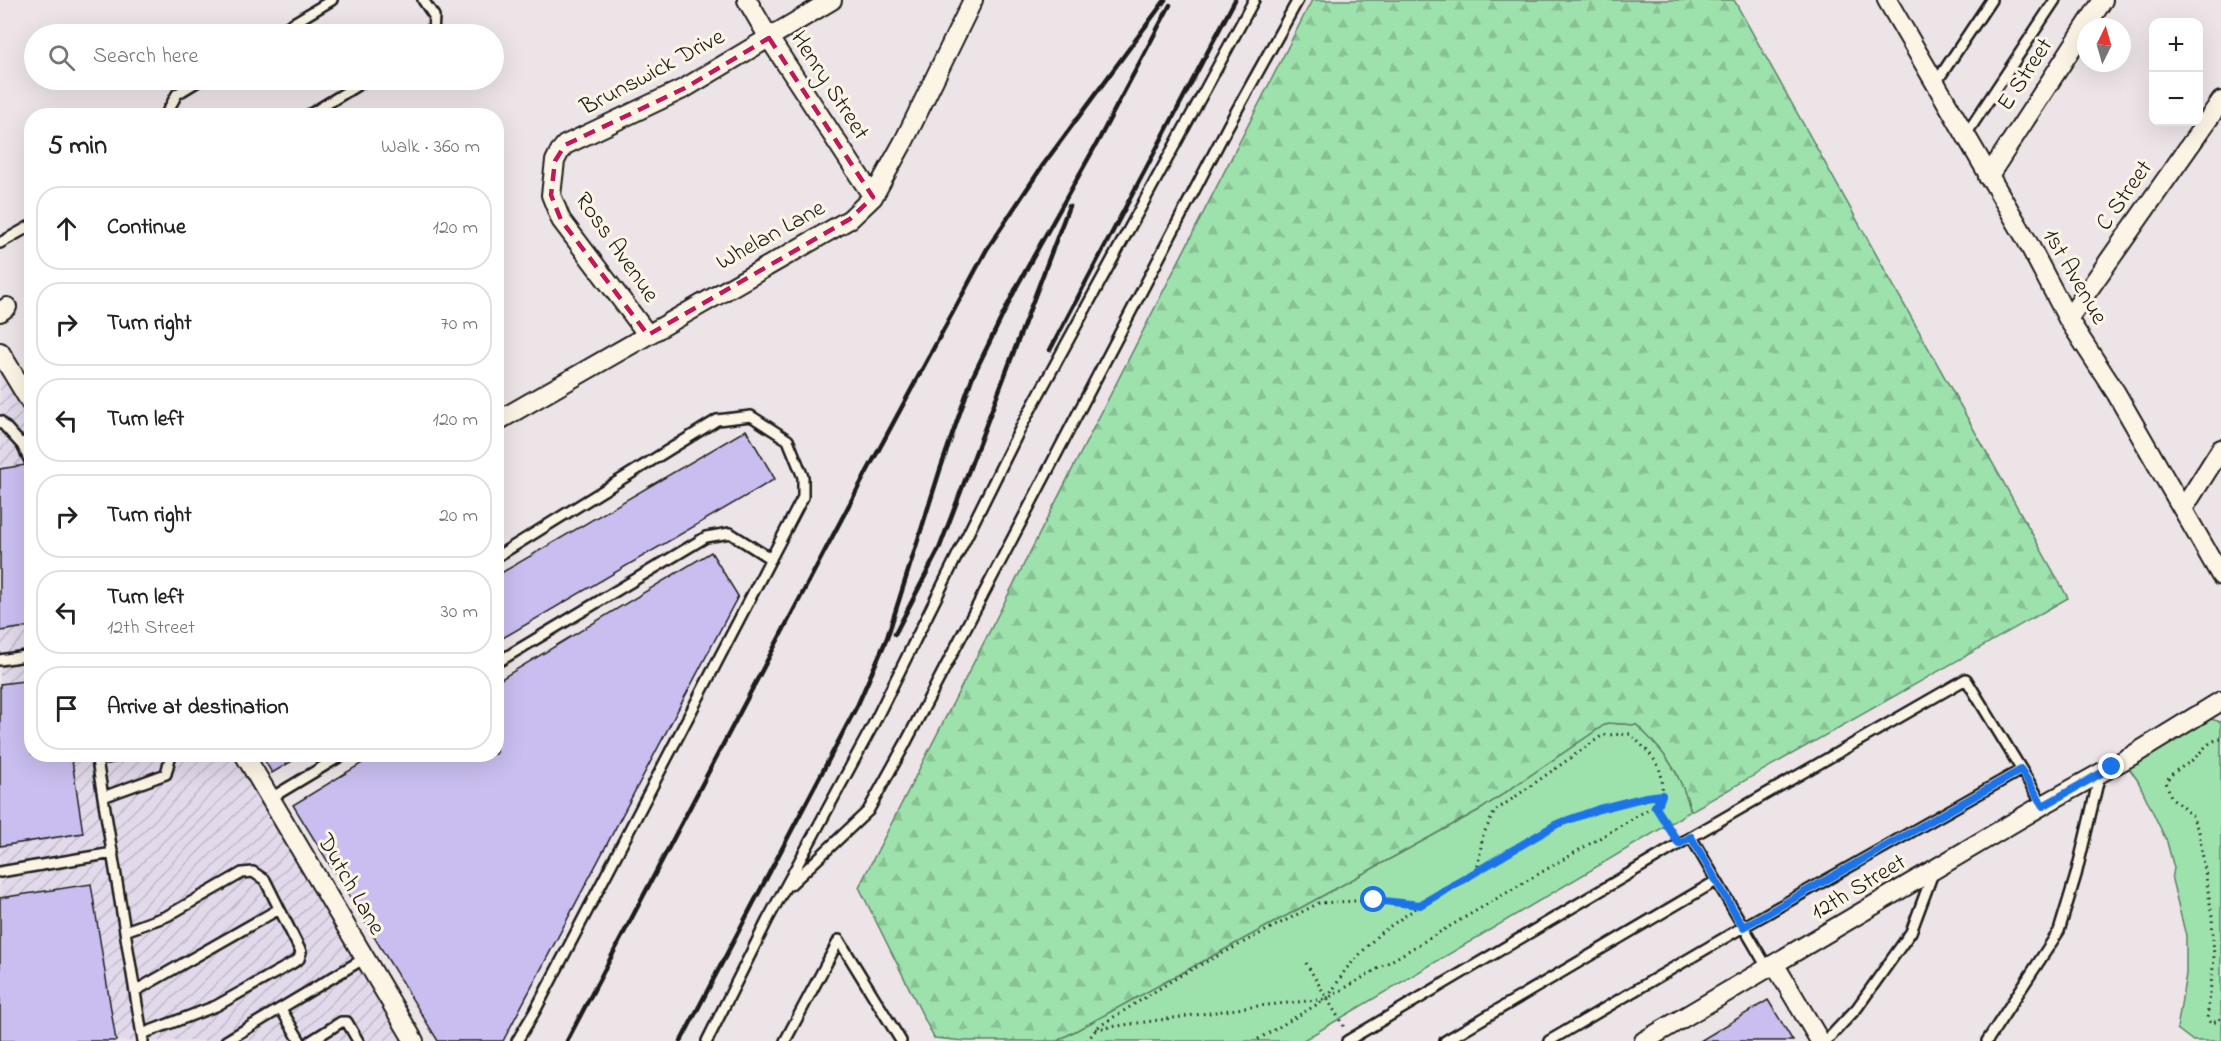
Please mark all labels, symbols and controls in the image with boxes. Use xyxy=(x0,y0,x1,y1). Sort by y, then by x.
north arrow xyxy=(2077,18,2131,72)
map controls xyxy=(2149,18,2203,126)
button: + xyxy=(2149,18,2203,72)
street label: Brunswick Drive xyxy=(574,20,731,126)
search box xyxy=(24,24,504,90)
street label: Henry Street xyxy=(780,25,877,148)
street label: E Street xyxy=(1989,31,2063,119)
icon: search xyxy=(45,41,78,74)
text: Search here xyxy=(93,41,198,73)
button: − xyxy=(2149,72,2203,126)
text: 5 min xyxy=(48,128,107,166)
text: Walk · 360 m xyxy=(381,133,480,162)
street label: C Street xyxy=(2088,153,2162,239)
street label: Ross Avenue xyxy=(565,186,667,311)
street label: Whelan Lane xyxy=(710,191,832,280)
icon: ahead xyxy=(50,212,83,245)
text: Continue xyxy=(107,212,186,244)
text: 120 m xyxy=(433,214,478,243)
street label: 1st Avenue xyxy=(2032,222,2116,332)
icon: right xyxy=(50,308,83,341)
text: Turn right xyxy=(107,308,192,340)
text: 70 m xyxy=(441,310,478,339)
icon: left xyxy=(50,404,83,437)
text: Turn left xyxy=(107,404,184,436)
text: 120 m xyxy=(433,406,478,435)
icon: right xyxy=(50,500,83,533)
text: Turn right xyxy=(107,500,192,532)
text: 20 m xyxy=(439,502,478,531)
text: Turn left xyxy=(107,582,184,614)
icon: left xyxy=(50,596,83,629)
text: 30 m xyxy=(441,598,478,627)
text: 12th Street xyxy=(107,614,195,643)
icon: arrive xyxy=(50,692,83,725)
text: Arrive at destination xyxy=(107,692,289,724)
route end xyxy=(2098,753,2124,779)
street label: Dutch Lane xyxy=(306,827,393,942)
street label: 12th Street xyxy=(1805,846,1913,930)
route start xyxy=(1360,886,1386,912)

